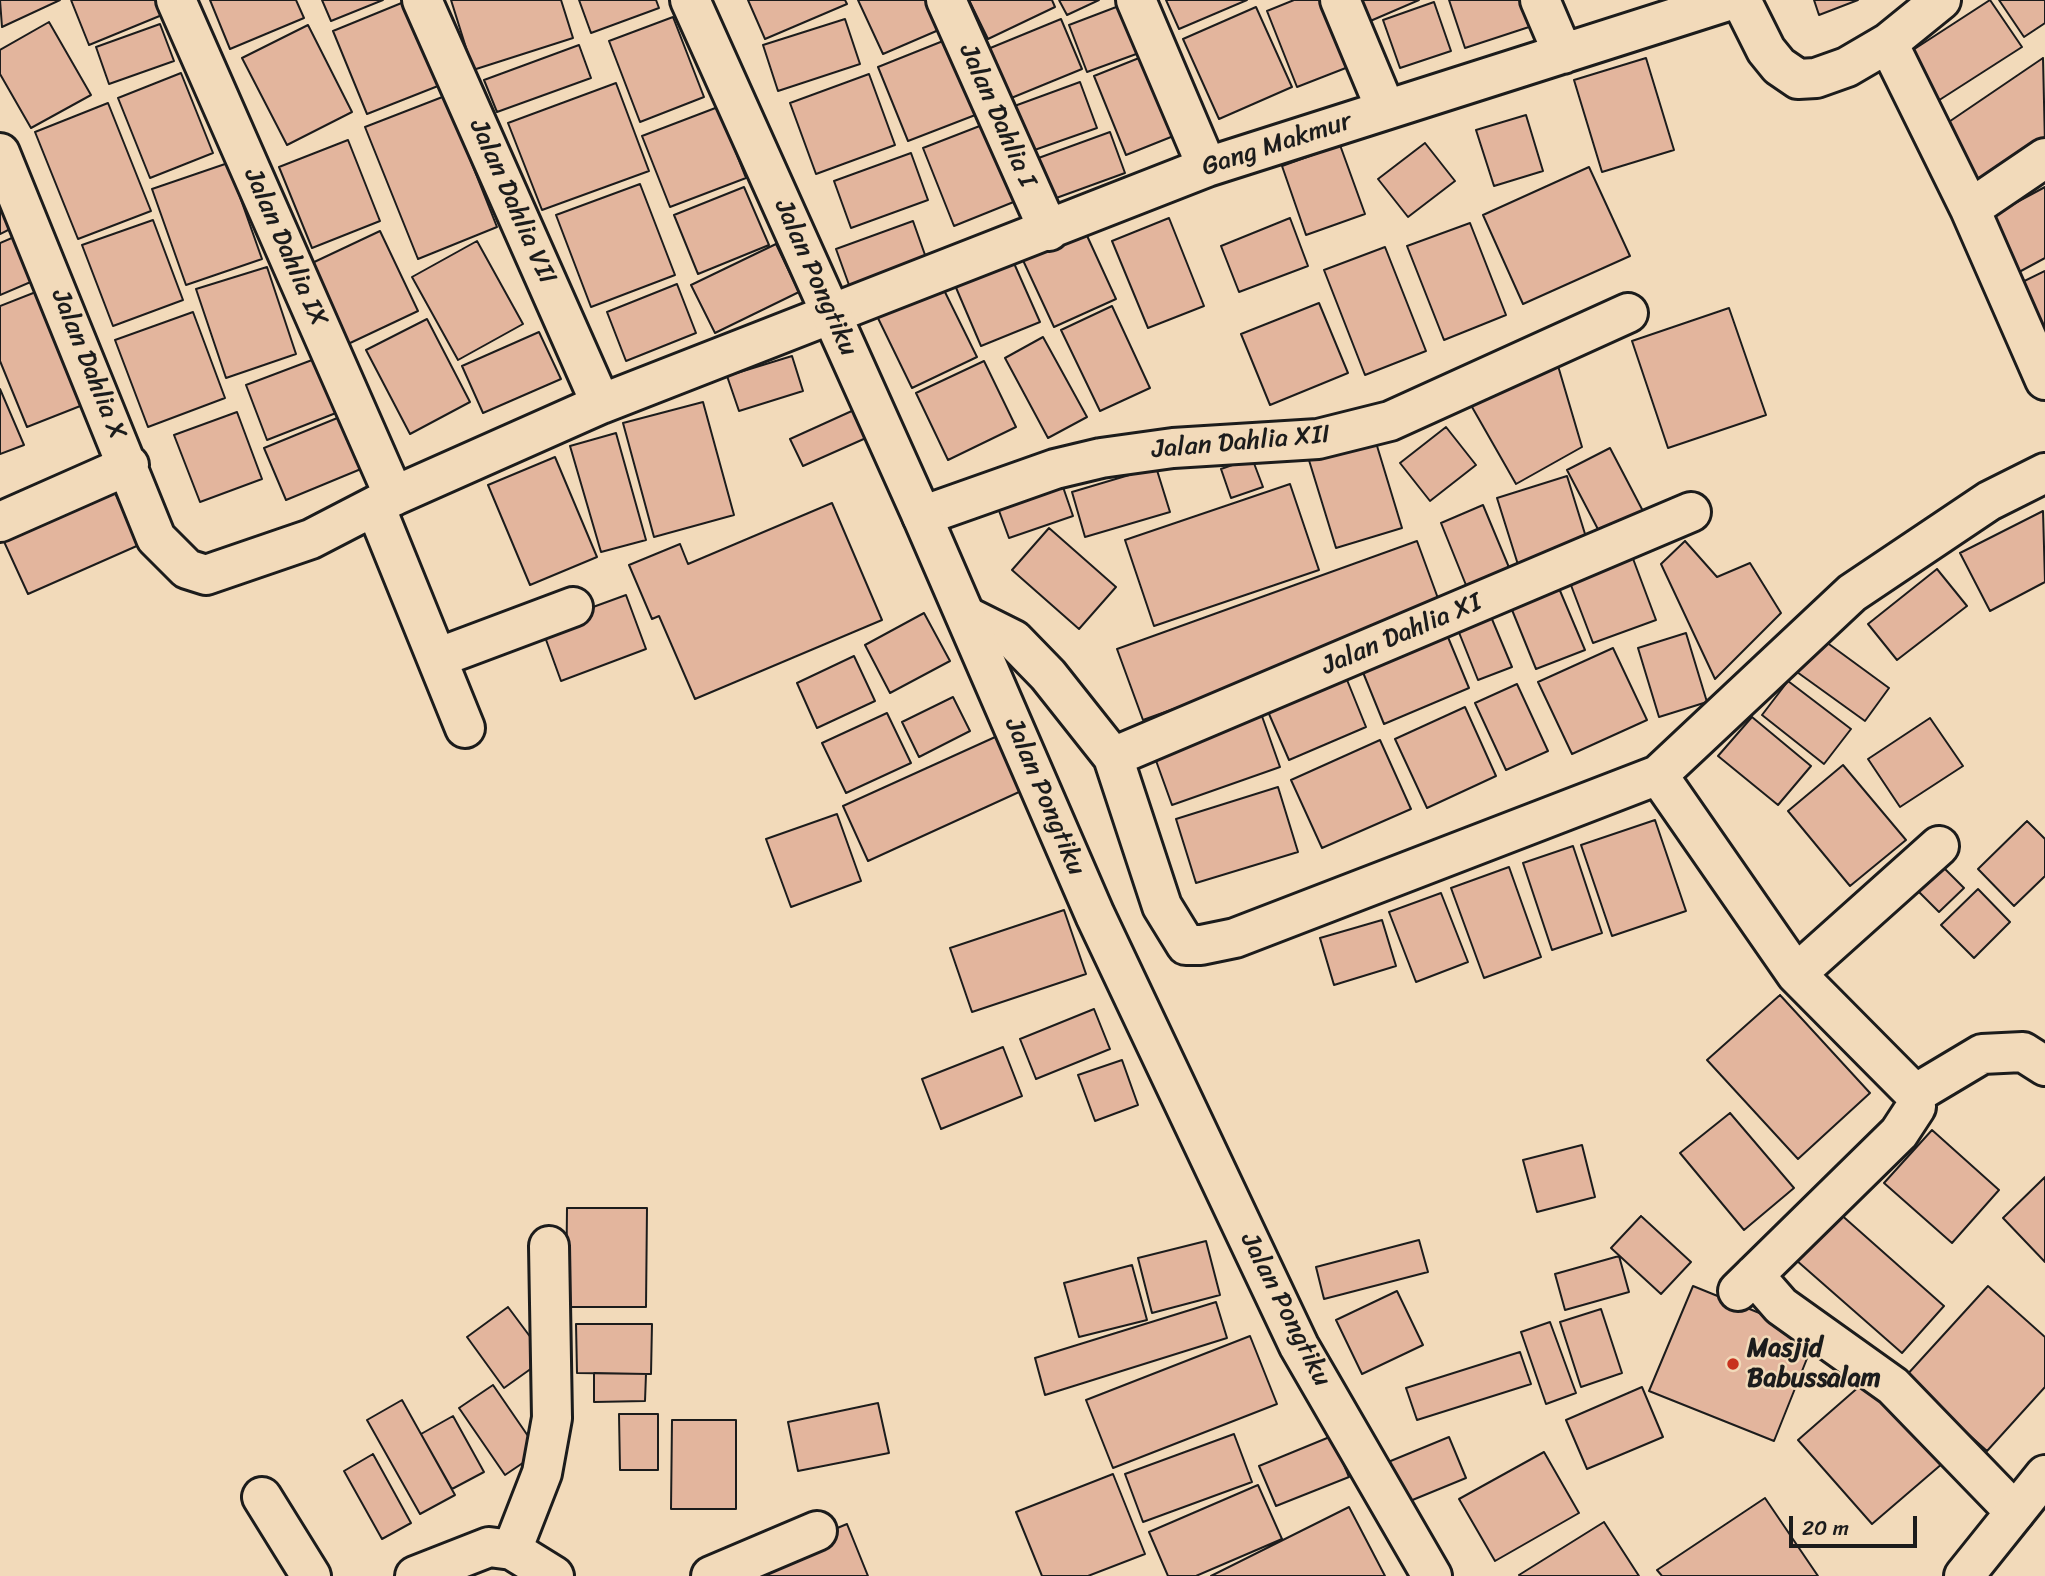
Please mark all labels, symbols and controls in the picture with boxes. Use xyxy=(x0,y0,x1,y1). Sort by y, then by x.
street label: Jalan Dahlia I xyxy=(952,40,1042,192)
street label: Gang Makmur xyxy=(1198,106,1356,184)
street label: Jalan Dahlia VII xyxy=(462,115,562,289)
street label: Jalan Dahlia IX xyxy=(236,164,334,332)
street label: Jalan Pongtiku xyxy=(767,195,863,361)
street label: Jalan Dahlia X xyxy=(44,285,132,445)
street label: Jalan Dahlia XII xyxy=(1151,420,1331,466)
street label: Jalan Dahlia XI xyxy=(1317,587,1487,683)
street label: Jalan Pongtiku xyxy=(997,714,1091,880)
street label: Jalan Pongtiku xyxy=(1233,1228,1337,1392)
place label: Masjid Babussalam xyxy=(1747,1333,1881,1394)
marker: Masjid Babussalam xyxy=(1725,1356,1741,1372)
scale bar xyxy=(1793,1502,1921,1546)
text: 20 m xyxy=(1802,1509,1849,1547)

